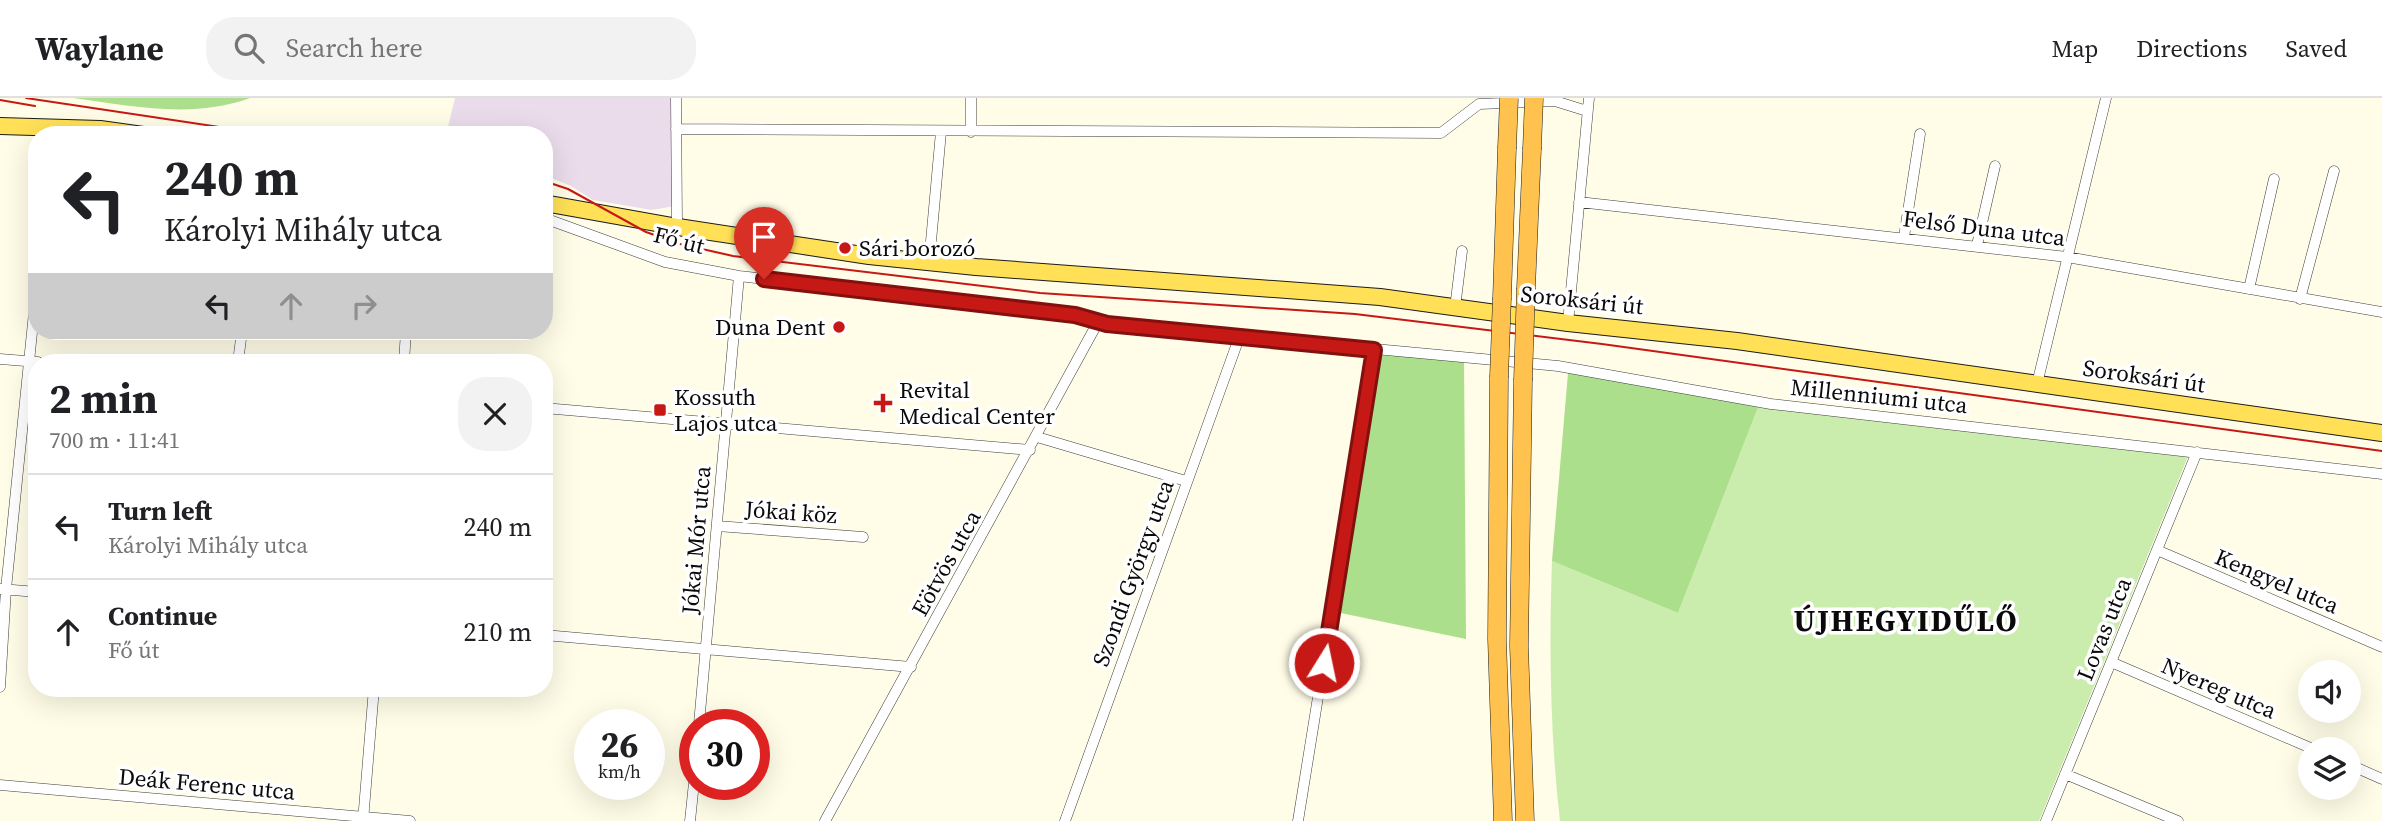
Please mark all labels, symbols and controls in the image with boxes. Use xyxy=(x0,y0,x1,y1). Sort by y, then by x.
search box xyxy=(206,17,696,80)
text: Waylane xyxy=(35,26,164,71)
icon: search xyxy=(230,29,268,67)
text: Search here xyxy=(286,30,423,66)
text: Map xyxy=(2051,32,2098,65)
text: Directions xyxy=(2136,32,2247,65)
text: Saved xyxy=(2285,32,2347,65)
text: 240 m xyxy=(164,144,299,211)
icon: left xyxy=(49,154,140,245)
street label: Felső Duna utca xyxy=(1901,202,2067,254)
pin xyxy=(734,207,794,279)
text: Károlyi Mihály utca xyxy=(164,208,442,252)
street label: Fő út xyxy=(650,218,708,262)
icon: arrive xyxy=(745,218,783,256)
place label: Sári borozó xyxy=(859,232,975,264)
marker: Sári borozó xyxy=(837,240,853,256)
street label: Soroksári út xyxy=(1519,278,1645,322)
icon: left xyxy=(199,287,237,325)
icon: ahead xyxy=(272,287,310,325)
icon: right xyxy=(345,287,383,325)
place label: Duna Dent xyxy=(715,311,826,343)
marker: Duna Dent xyxy=(831,319,847,335)
street label: Soroksári út xyxy=(2081,352,2208,400)
text: 2 min xyxy=(49,369,158,427)
street label: Millenniumi utca xyxy=(1789,371,1969,421)
place label: Revital Medical Center xyxy=(899,374,1055,432)
button: close xyxy=(458,377,532,451)
place label: Kossuth Lajos utca xyxy=(674,381,778,439)
marker: Revital Medical Center xyxy=(873,393,893,413)
marker: Kossuth Lajos utca xyxy=(652,402,668,418)
text: 700 m · 11:41 xyxy=(49,424,180,456)
street label: Jókai Mór utca xyxy=(673,464,718,617)
street label: Szondi György utca xyxy=(1084,475,1182,671)
text: Turn left xyxy=(108,493,212,529)
street label: Jókai köz xyxy=(743,493,838,531)
street label: Eötvös utca xyxy=(904,504,988,622)
icon: left xyxy=(49,508,87,546)
text: 240 m xyxy=(464,509,532,545)
text: Károlyi Mihály utca xyxy=(108,529,308,561)
street label: Kengyel utca xyxy=(2210,541,2344,622)
street label: Lovas utca xyxy=(2069,572,2139,685)
text: Continue xyxy=(108,598,217,634)
district label: ÚJHEGYIDŰLŐ xyxy=(1793,600,2019,641)
icon: ahead xyxy=(49,613,87,651)
text: 210 m xyxy=(464,614,532,650)
position arrow xyxy=(1287,626,1361,700)
text: Fő út xyxy=(108,634,159,666)
street label: Nyereg utca xyxy=(2157,649,2282,727)
map controls xyxy=(2298,660,2361,800)
button: sound xyxy=(2298,660,2361,723)
speed limit sign: 30 xyxy=(679,709,770,800)
text: 26 xyxy=(601,721,638,769)
button: layers xyxy=(2298,737,2361,800)
text: km/h xyxy=(598,759,641,784)
street label: Deák Ferenc utca xyxy=(117,760,297,808)

